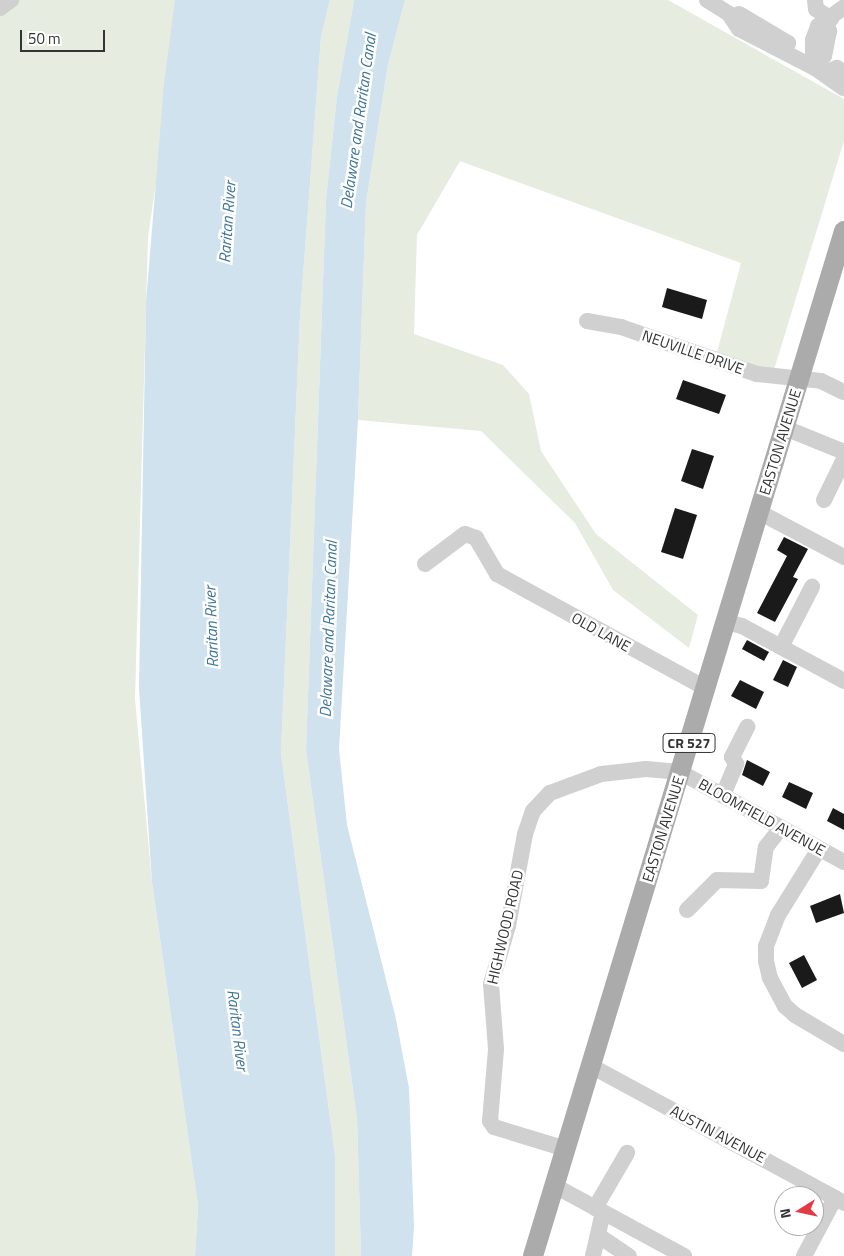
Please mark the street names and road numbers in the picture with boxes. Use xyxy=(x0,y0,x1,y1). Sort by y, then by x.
street label: NEUVILLE DRIVE xyxy=(640,326,746,378)
street label: EASTON AVENUE xyxy=(755,387,805,497)
street label: OLD LANE xyxy=(568,608,634,656)
road number: CR 527 xyxy=(662,731,716,754)
street label: EASTON AVENUE xyxy=(638,774,688,884)
street label: BLOOMFIELD AVENUE xyxy=(695,775,829,859)
street label: HIGHWOOD ROAD xyxy=(483,868,527,986)
street label: AUSTIN AVENUE xyxy=(667,1101,769,1167)

